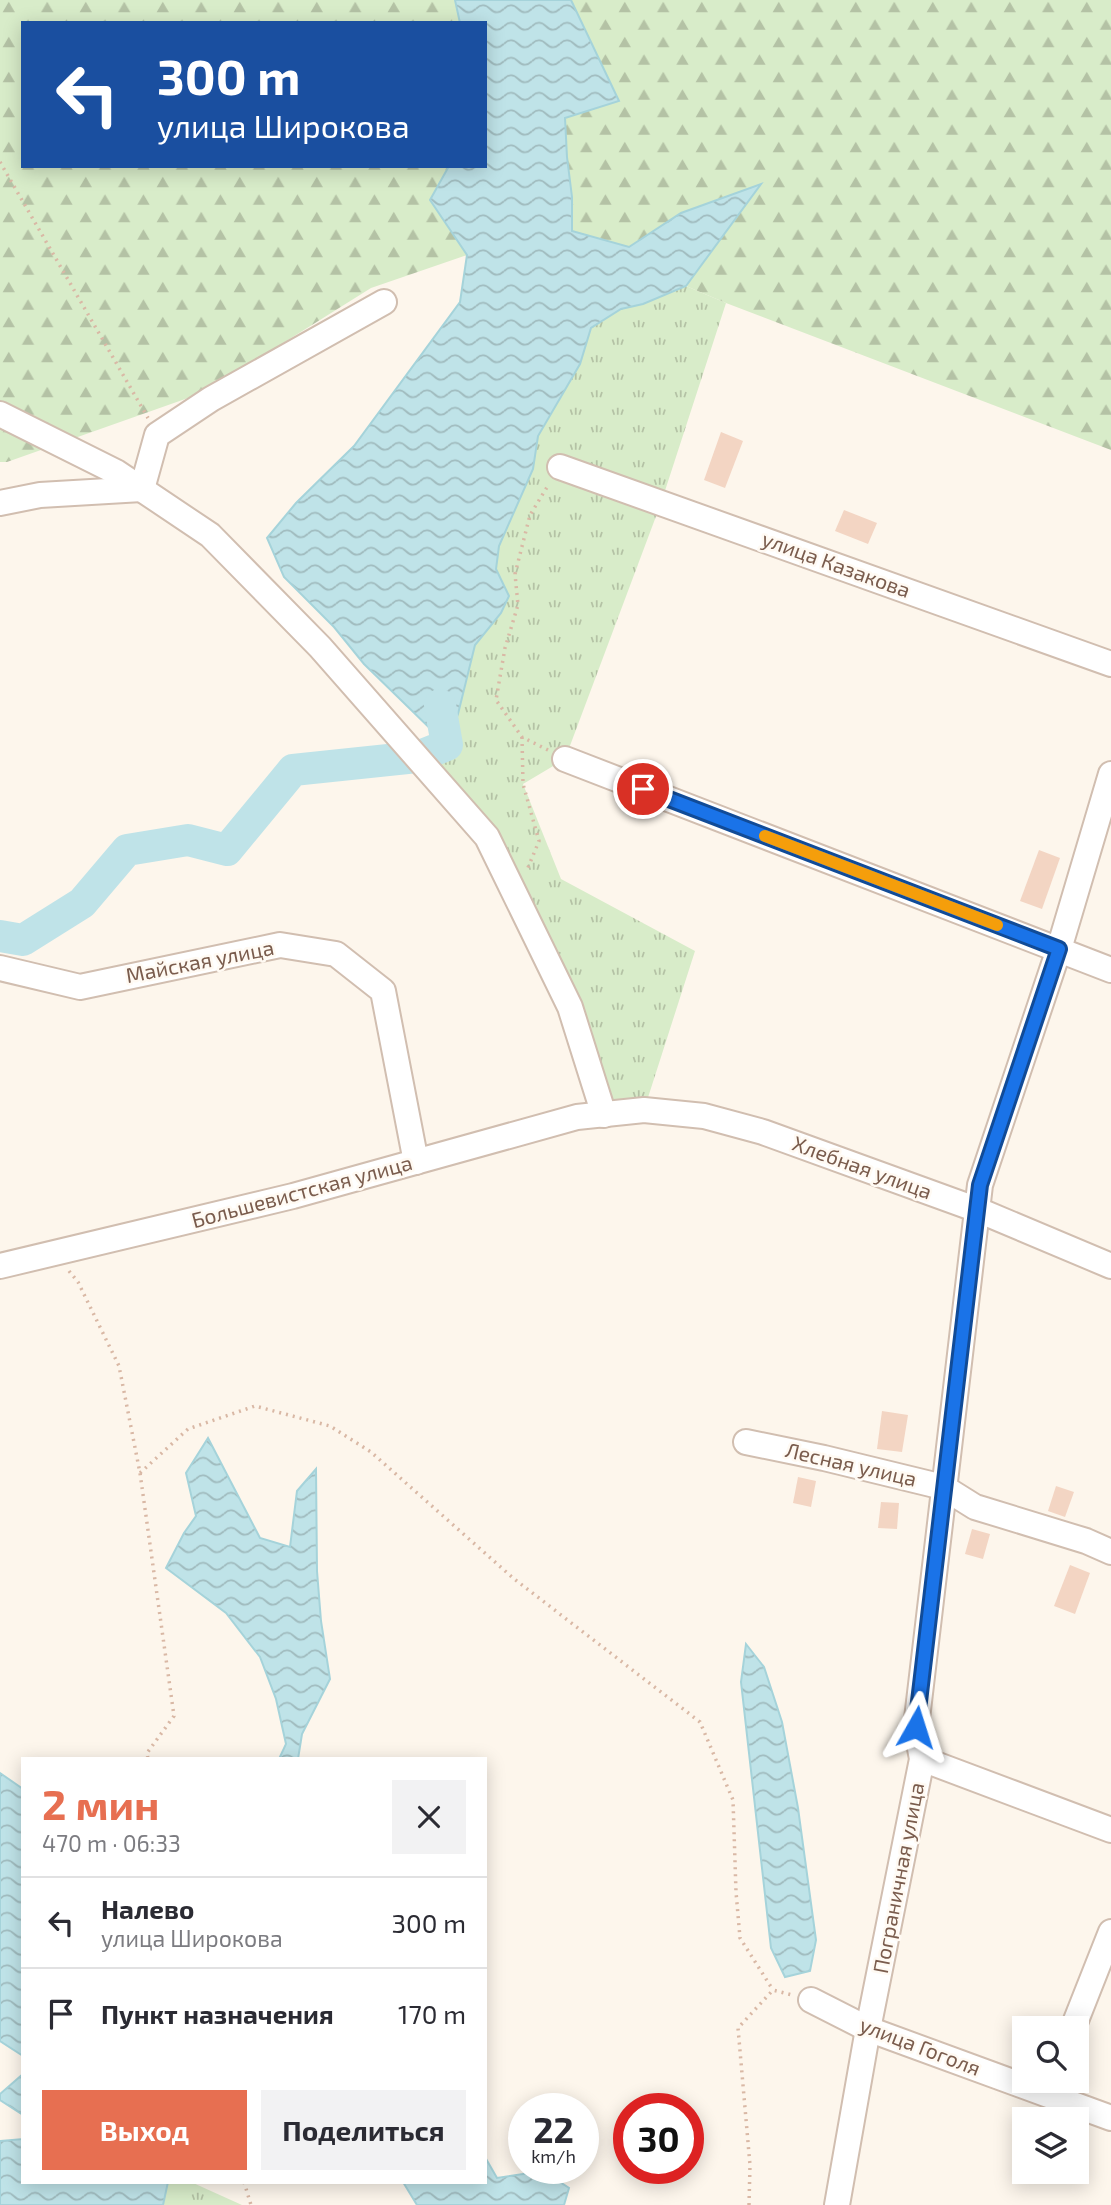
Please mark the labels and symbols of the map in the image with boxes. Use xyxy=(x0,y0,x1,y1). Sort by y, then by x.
street label: улица Казакова xyxy=(759,525,914,603)
pin xyxy=(613,759,673,819)
street label: Майская улица xyxy=(124,934,276,988)
street label: Хлебная улица xyxy=(789,1130,936,1204)
street label: Большевистская улица xyxy=(188,1149,415,1233)
street label: Лесная улица xyxy=(783,1436,919,1492)
position arrow xyxy=(879,1690,953,1764)
street label: Пограничная улица xyxy=(867,1780,929,1975)
street label: улица Гоголя xyxy=(856,2011,985,2081)
speed limit sign: 30 xyxy=(613,2093,704,2184)

